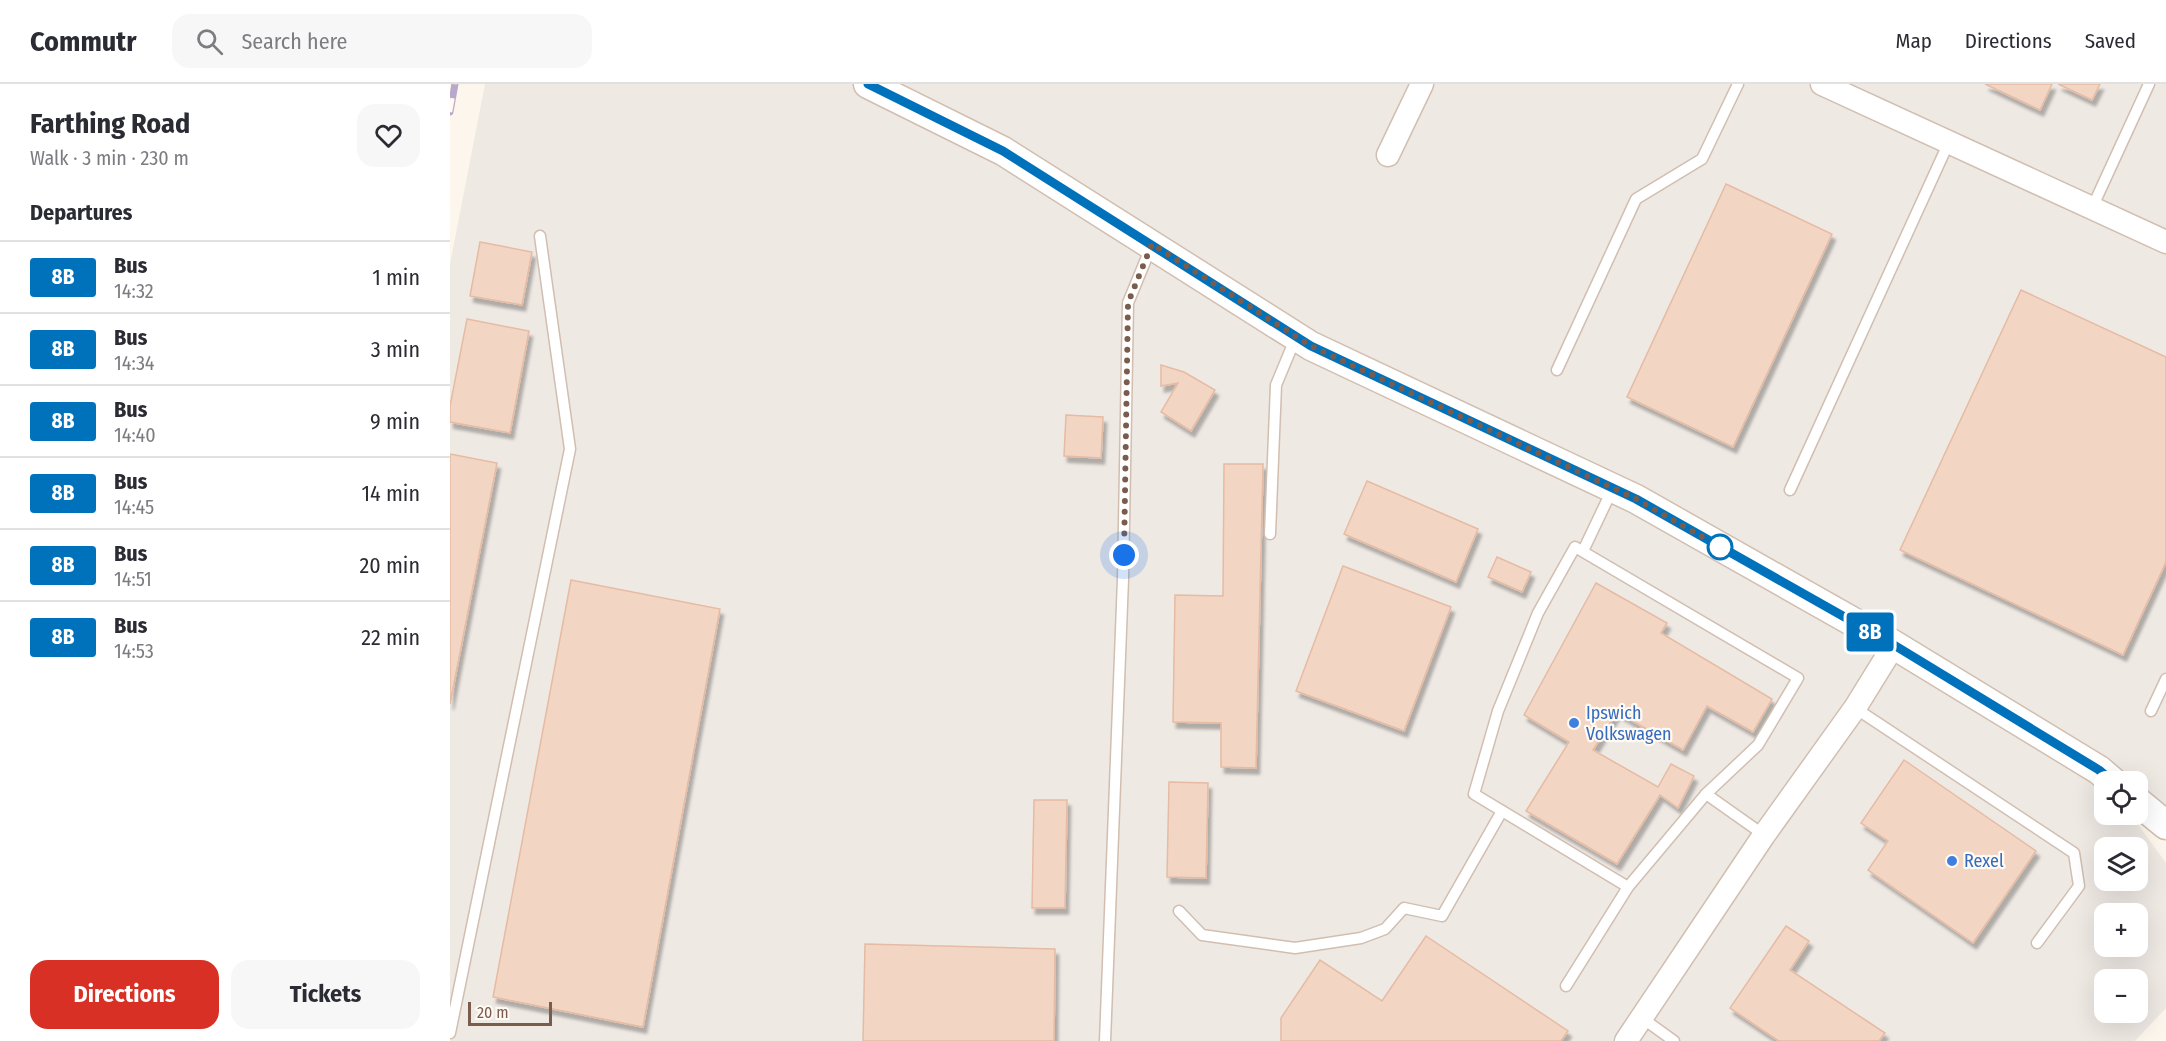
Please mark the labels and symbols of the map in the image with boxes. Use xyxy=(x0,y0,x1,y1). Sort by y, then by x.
unlabelled marker xyxy=(1707,534,1733,560)
your location xyxy=(1109,540,1139,570)
line badge: 8B xyxy=(1843,612,1897,652)
place label: Ipswich Volkswagen xyxy=(1586,702,1672,745)
marker: Ipswich Volkswagen xyxy=(1567,716,1581,730)
place label: Rexel xyxy=(1964,850,2004,872)
marker: Rexel xyxy=(1945,854,1959,868)
scale bar xyxy=(468,999,552,1026)

